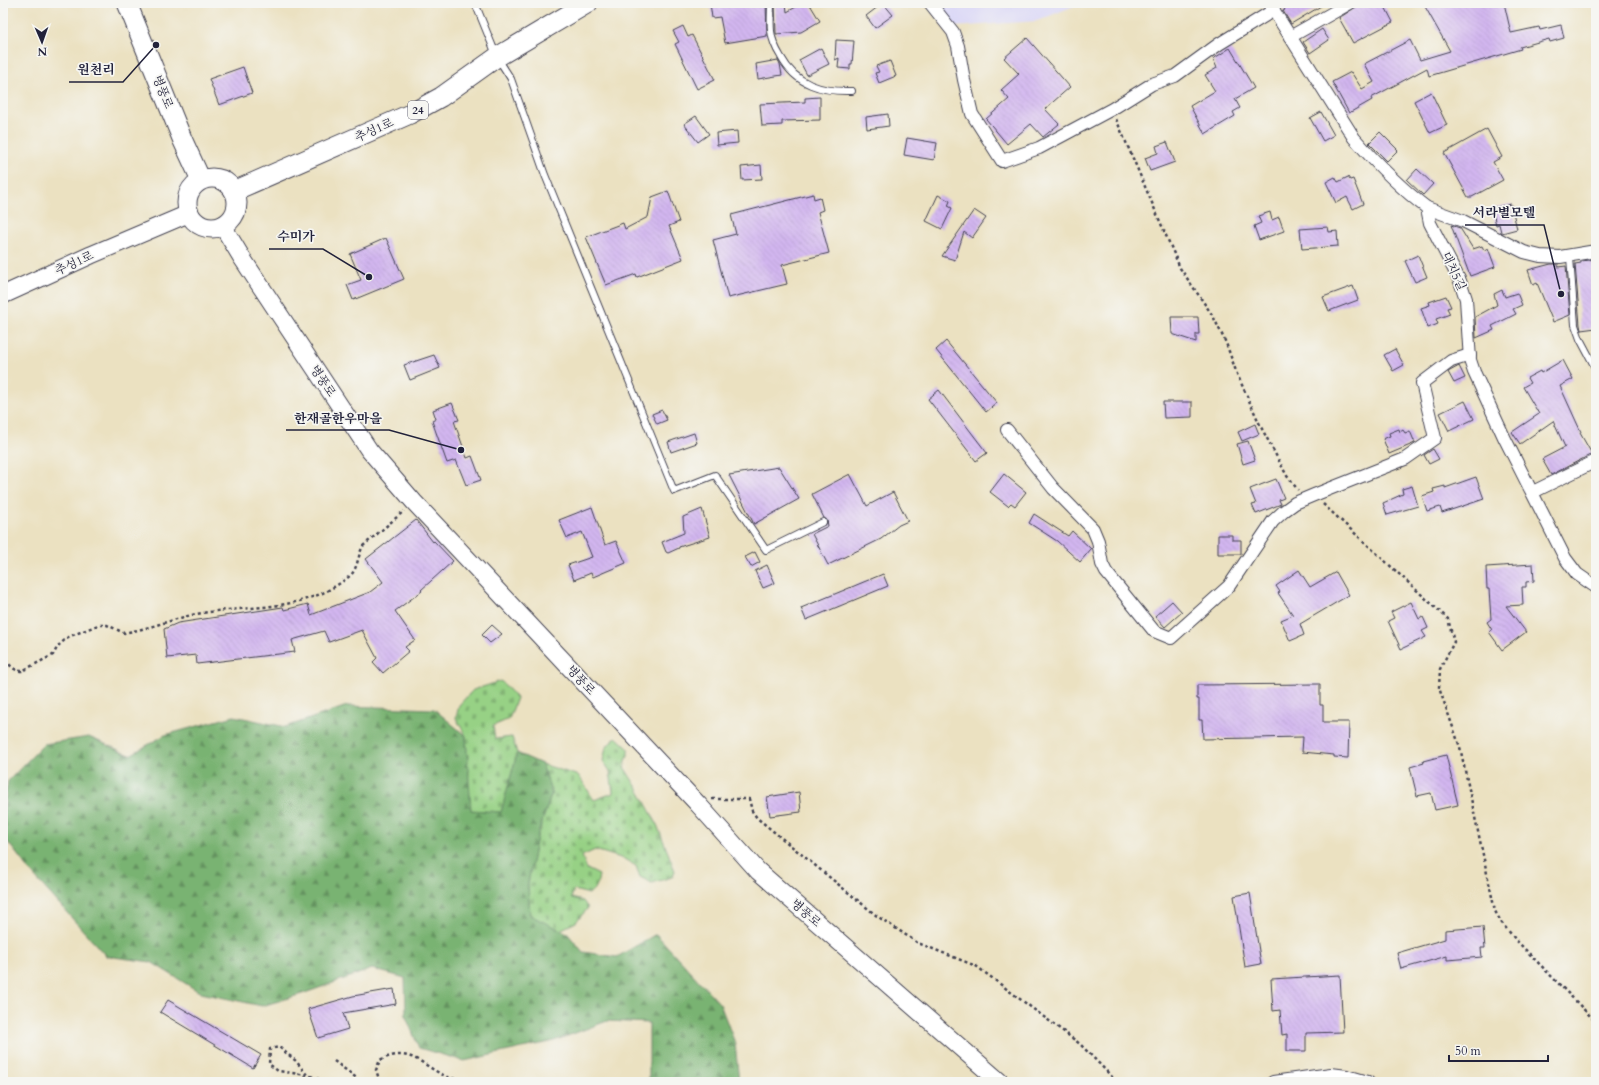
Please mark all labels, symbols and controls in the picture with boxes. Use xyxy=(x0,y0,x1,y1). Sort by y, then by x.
north arrow xyxy=(22,22,62,62)
text: N xyxy=(37,44,47,59)
callout: 원천리 xyxy=(69,57,123,82)
text: 원천리 xyxy=(77,61,115,79)
street label: 병풍로 xyxy=(149,73,177,111)
road number: 24 xyxy=(408,101,428,119)
street label: 추성1로 xyxy=(352,114,396,146)
callout: 서라별모텔 xyxy=(1465,200,1544,225)
text: 서라별모텔 xyxy=(1473,204,1535,222)
callout: 수미가 xyxy=(269,224,323,249)
text: 수미가 xyxy=(277,228,315,246)
street label: 추성1로 xyxy=(52,247,96,279)
street label: 대치5길 xyxy=(1438,249,1470,293)
street label: 병풍로 xyxy=(307,362,340,400)
callout: 한재골한우마을 xyxy=(286,405,389,430)
text: 한재골한우마을 xyxy=(294,410,382,428)
street label: 병풍로 xyxy=(563,662,599,698)
street label: 병풍로 xyxy=(788,896,825,931)
scale bar xyxy=(1449,1037,1548,1063)
text: 50 m xyxy=(1455,1043,1482,1059)

